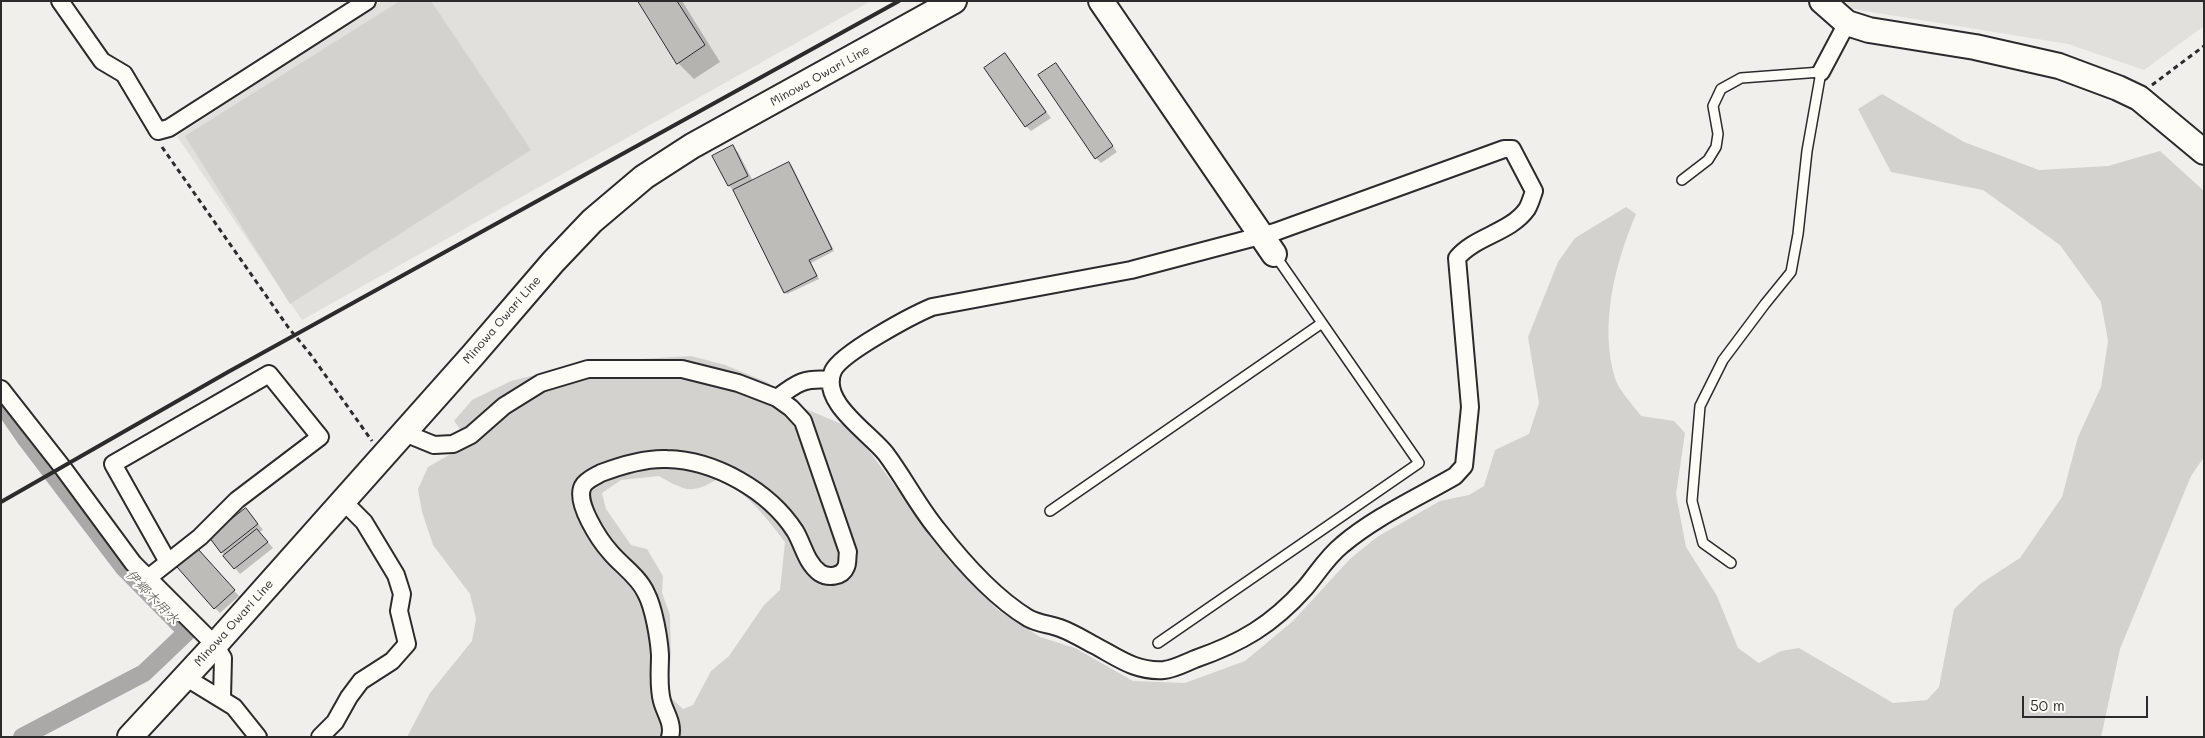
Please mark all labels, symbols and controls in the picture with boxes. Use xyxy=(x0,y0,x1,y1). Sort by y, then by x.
street label: Minowa Owari Line xyxy=(768,43,872,109)
street label: Minowa Owari Line xyxy=(460,273,544,367)
water label: 伊郷木用水 xyxy=(122,566,182,628)
street label: Minowa Owari Line xyxy=(191,577,277,669)
scale bar xyxy=(2025,686,2151,718)
text: 50 m xyxy=(2030,695,2065,715)

